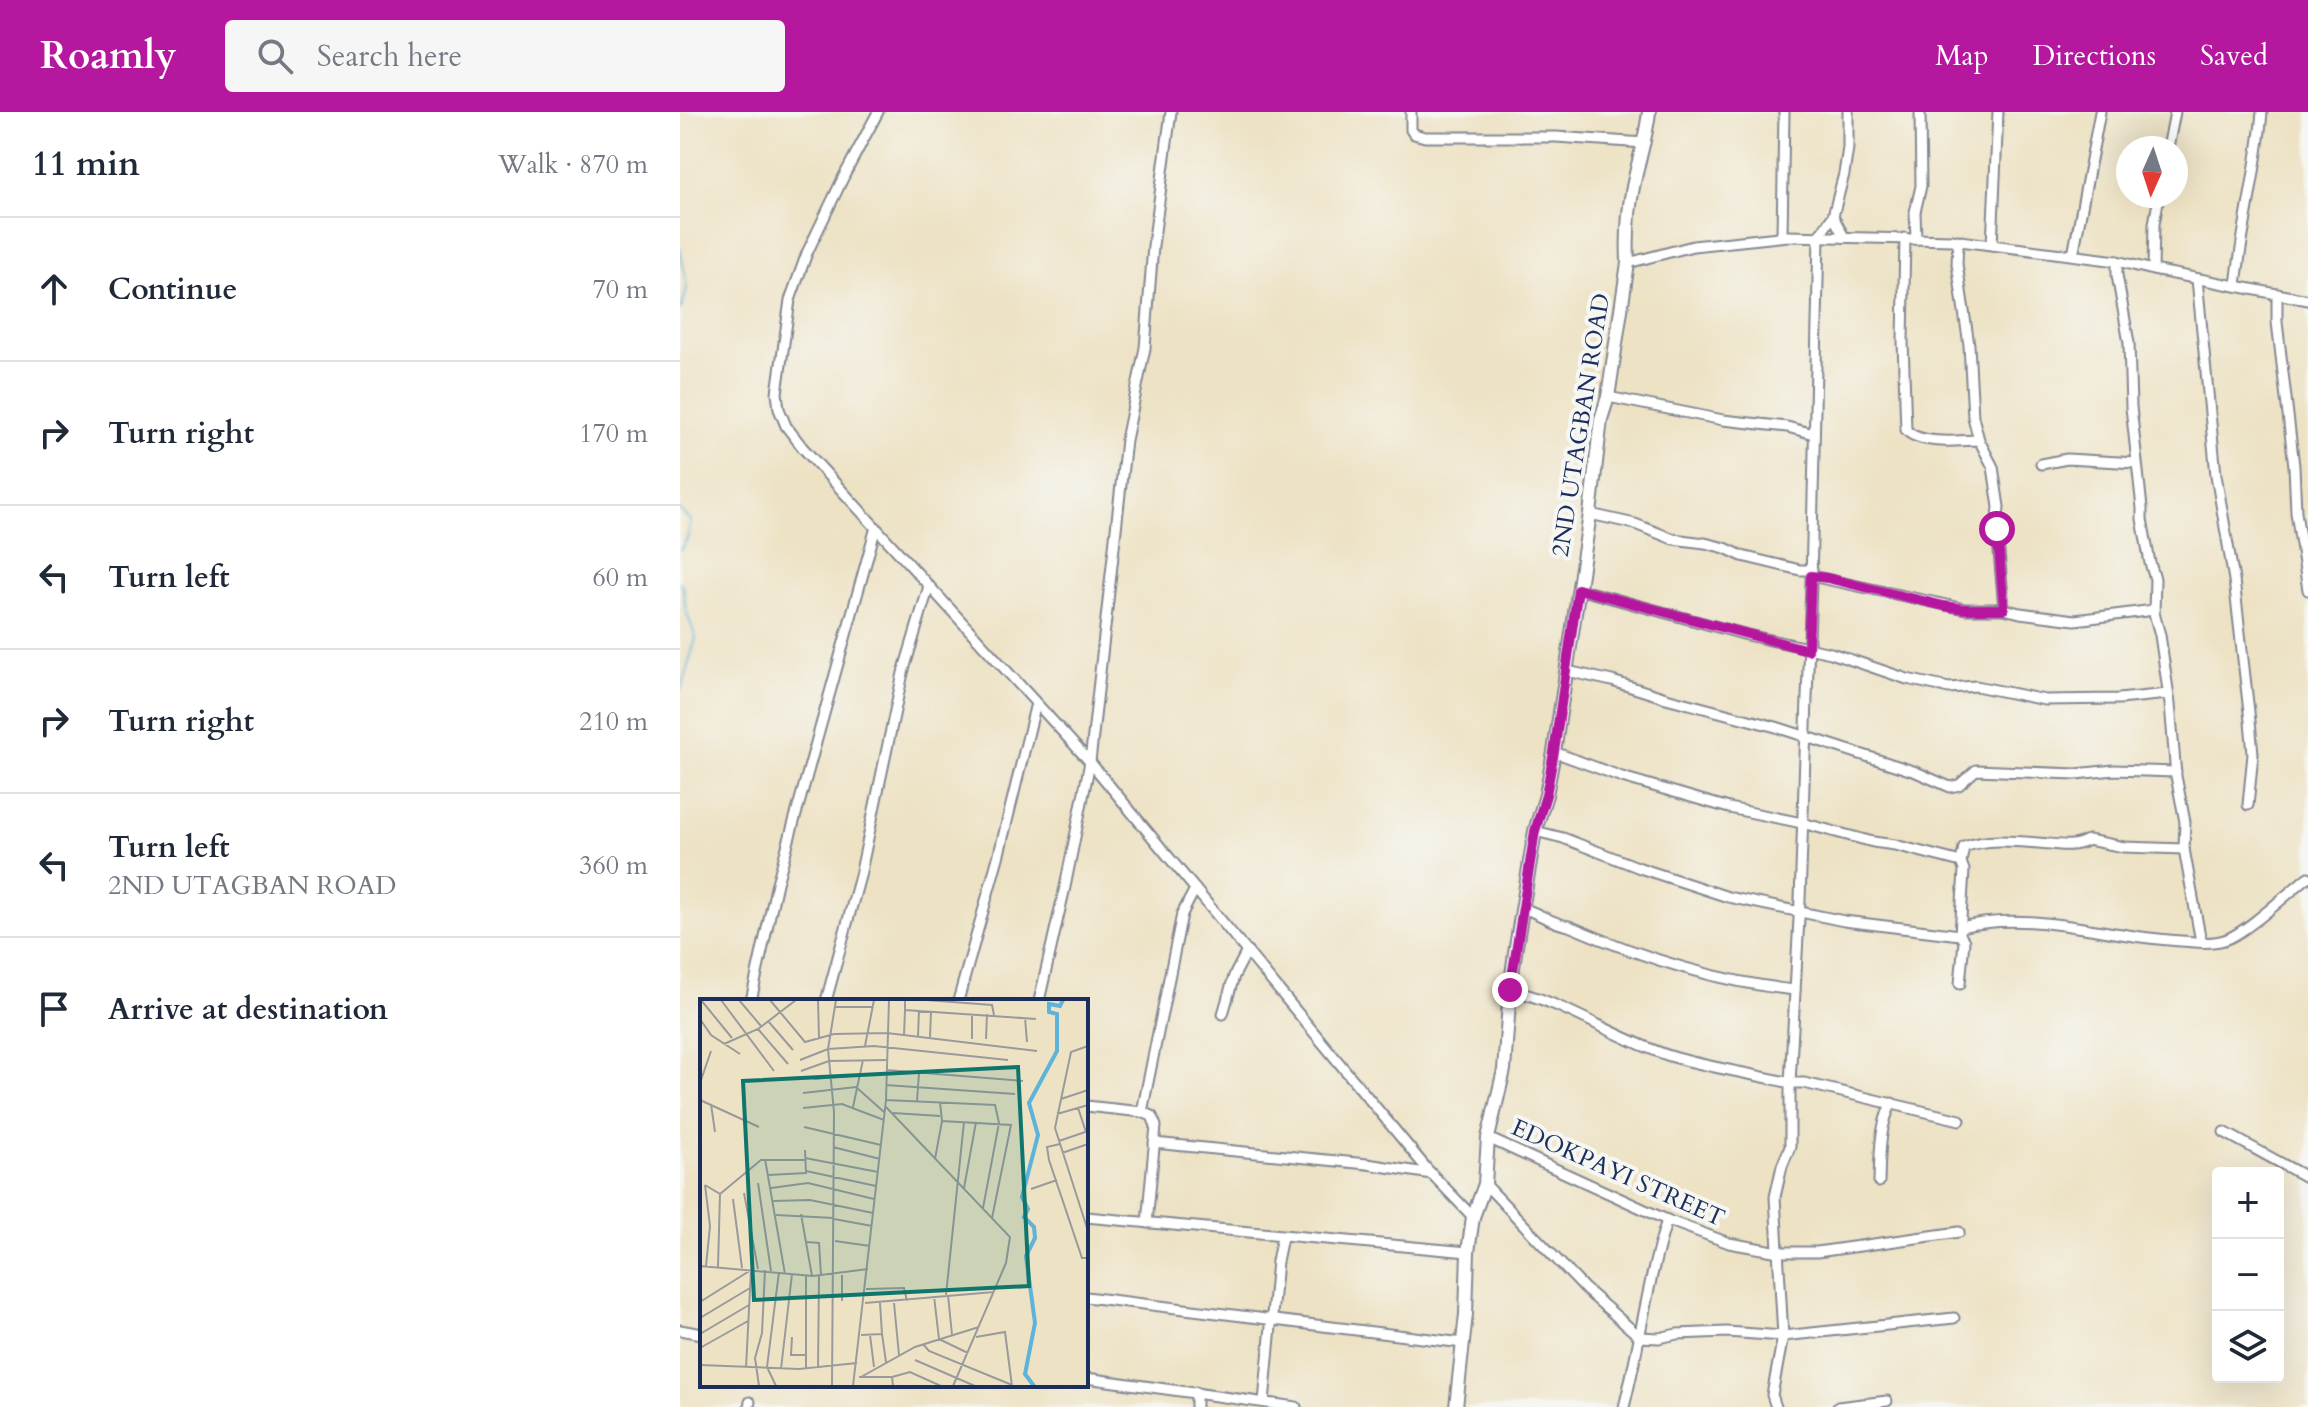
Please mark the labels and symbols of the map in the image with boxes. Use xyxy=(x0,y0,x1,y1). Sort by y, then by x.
north arrow xyxy=(2116,136,2188,208)
street label: 2ND UTAGBAN ROAD xyxy=(1544,291,1618,559)
route start xyxy=(1979,511,2015,547)
route end xyxy=(1492,972,1528,1008)
inset map xyxy=(700,999,1088,1387)
street label: EDOKPAYI STREET xyxy=(1506,1111,1730,1235)

